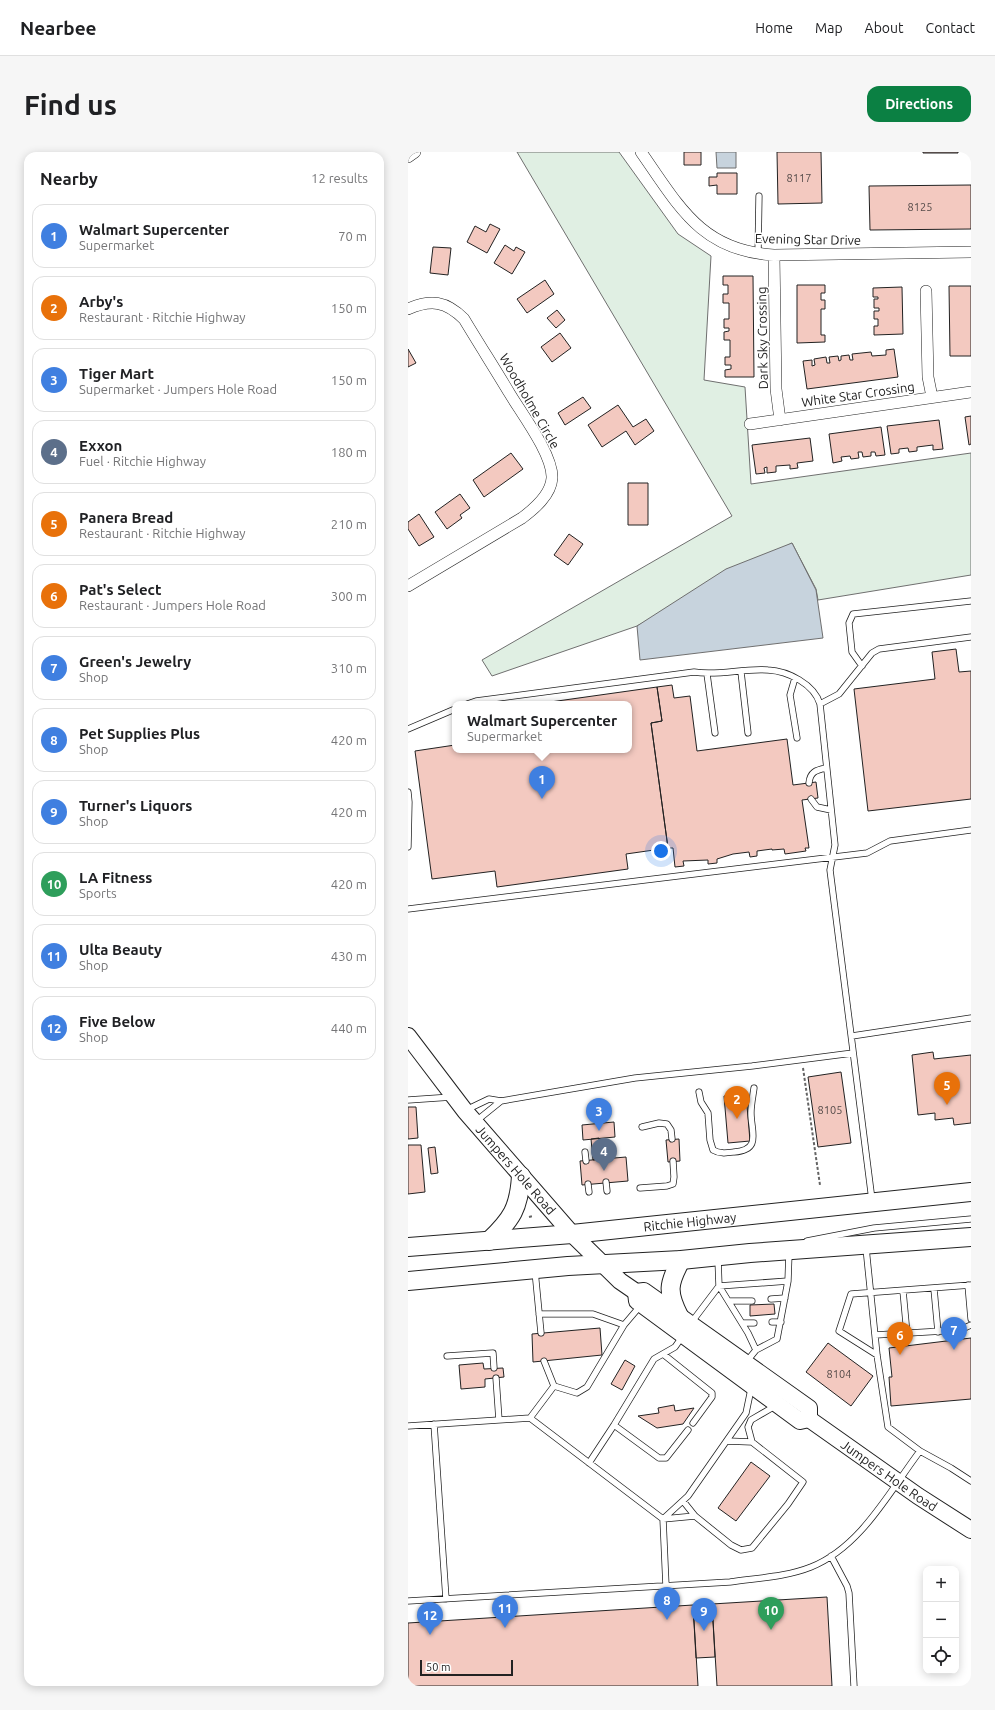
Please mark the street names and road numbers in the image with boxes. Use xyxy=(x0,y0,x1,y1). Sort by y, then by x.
street label: Evening Star Drive xyxy=(755,231,861,247)
street label: Dark Sky Crossing xyxy=(754,286,770,390)
street label: Woodholme Circle xyxy=(497,351,563,451)
street label: White Star Crossing xyxy=(801,379,915,409)
street label: Jumpers Hole Road xyxy=(473,1122,559,1217)
street label: Ritchie Highway xyxy=(643,1210,737,1233)
street label: Jumpers Hole Road xyxy=(839,1437,940,1513)

